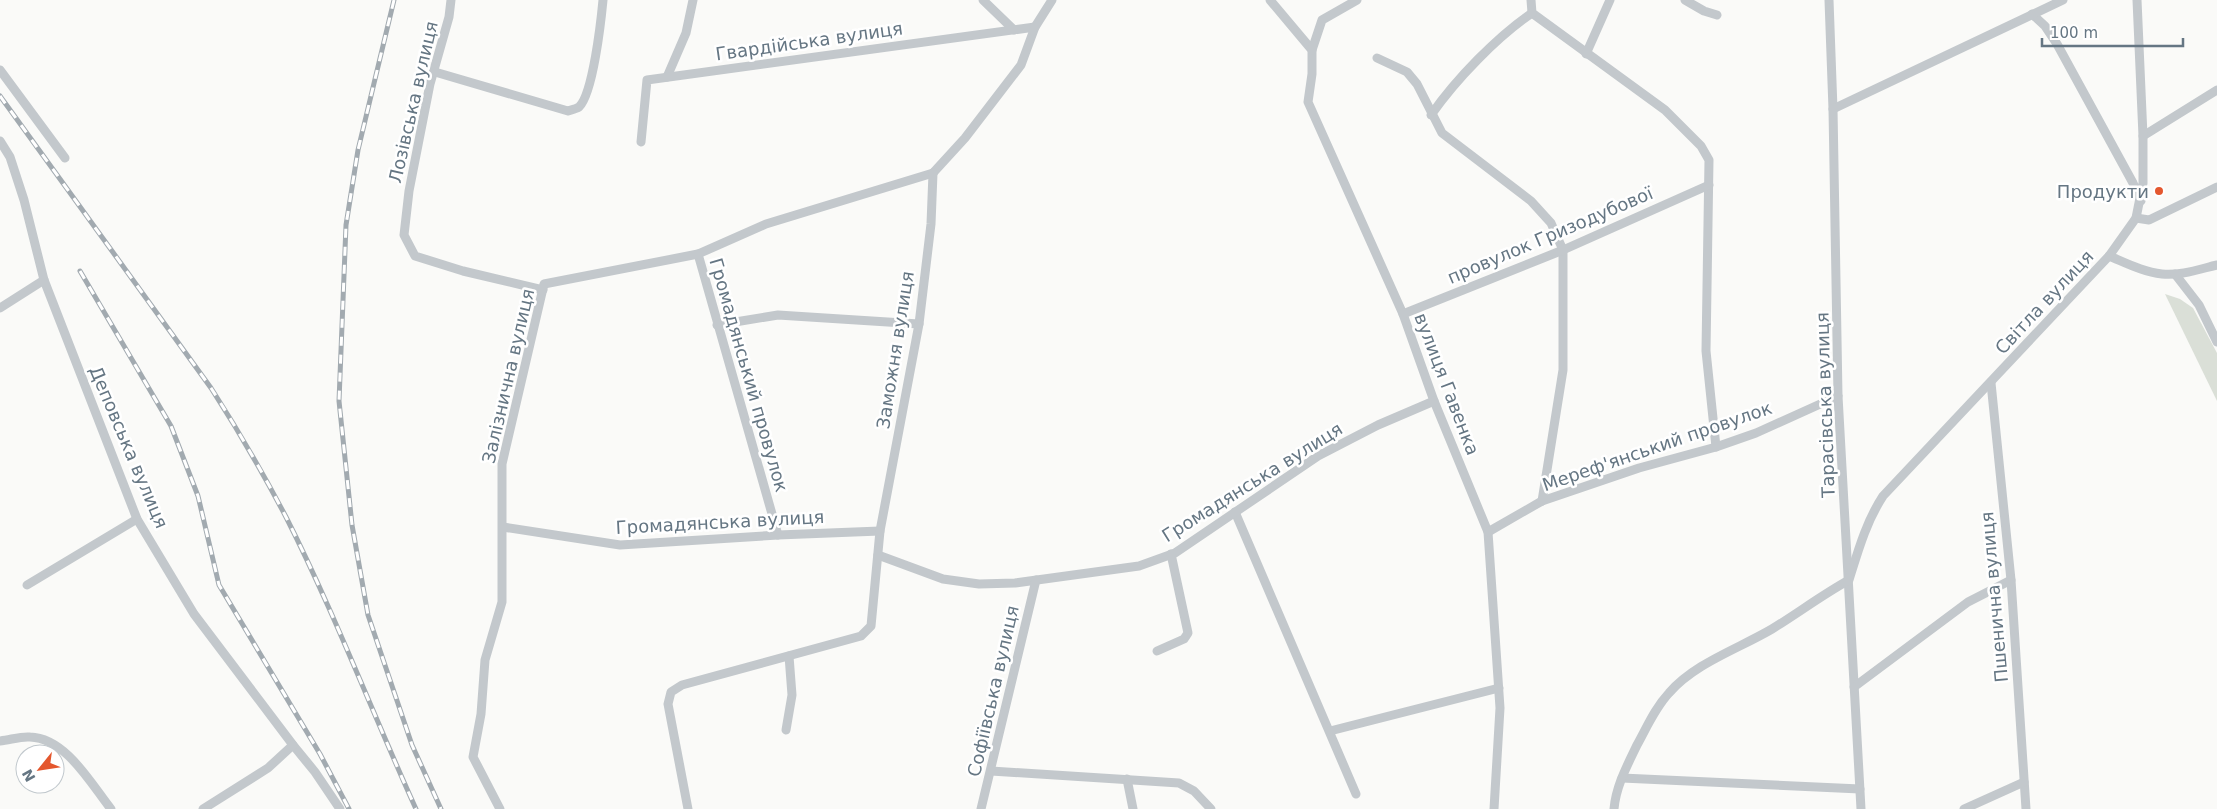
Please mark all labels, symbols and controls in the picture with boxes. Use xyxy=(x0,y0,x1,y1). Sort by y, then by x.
scale bar xyxy=(2042,15,2183,47)
street label: Гвардійська вулиця xyxy=(714,17,904,65)
street label: Лозівська вулиця xyxy=(384,19,442,185)
text: 100 m xyxy=(2050,24,2098,42)
place label: Продукти xyxy=(2057,181,2149,202)
street label: провулок Гризодубової xyxy=(1444,182,1657,288)
marker: Продукти xyxy=(2153,185,2165,197)
street label: Світла вулиця xyxy=(1990,246,2098,358)
street label: Громадянський провулок xyxy=(705,256,793,495)
street label: Заможня вулиця xyxy=(872,270,918,430)
street label: Залізнична вулиця xyxy=(478,287,538,465)
street label: вулиця Гавенка xyxy=(1410,310,1484,458)
street label: Тарасівська вулиця xyxy=(1811,312,1839,499)
street label: Деповська вулиця xyxy=(85,363,173,531)
street label: Мереф'янський провулок xyxy=(1539,397,1775,495)
street label: Громадянська вулиця xyxy=(1158,418,1346,546)
street label: Громадянська вулиця xyxy=(615,506,825,538)
street label: Пшенична вулиця xyxy=(1976,511,2012,683)
street label: Софіївська вулиця xyxy=(963,603,1023,779)
north arrow xyxy=(15,744,65,794)
text: N xyxy=(19,766,39,785)

